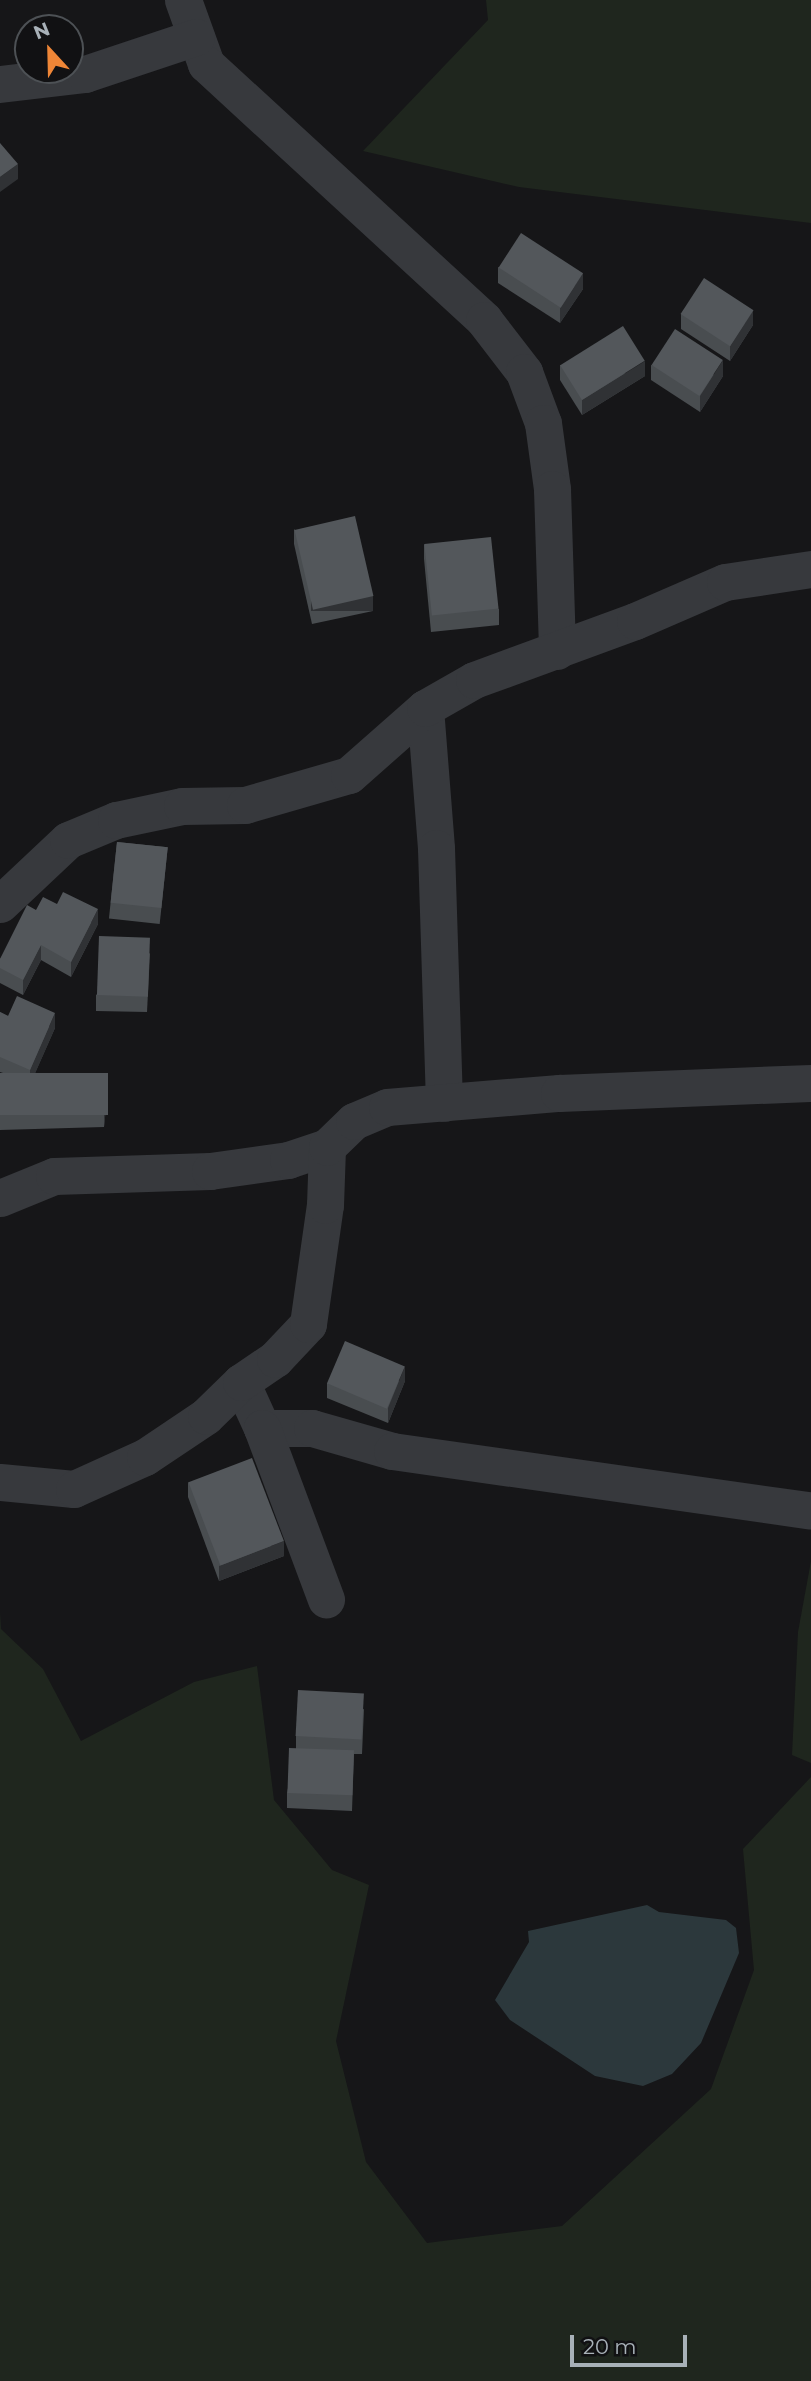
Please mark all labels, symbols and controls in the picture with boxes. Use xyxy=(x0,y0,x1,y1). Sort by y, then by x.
north arrow xyxy=(14,14,84,84)
text: N xyxy=(30,17,53,44)
scale bar xyxy=(573,2322,690,2366)
text: 20 m xyxy=(583,2334,637,2359)

